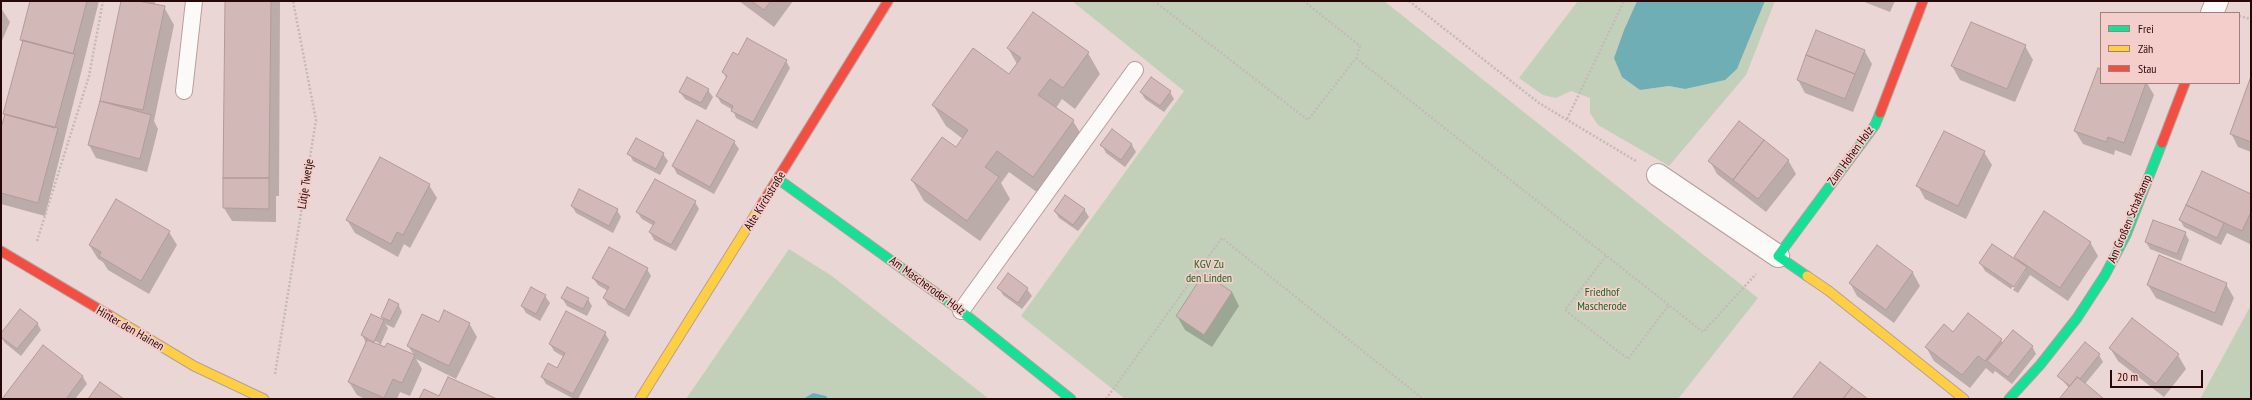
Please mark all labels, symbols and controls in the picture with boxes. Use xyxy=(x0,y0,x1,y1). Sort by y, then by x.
legend xyxy=(2100,12,2240,84)
text: Frei xyxy=(2138,21,2154,36)
text: Zäh xyxy=(2138,41,2153,56)
text: Stau xyxy=(2138,61,2156,76)
street label: Zum Hohen Holz xyxy=(1825,124,1877,188)
street label: Lütje Twetje xyxy=(295,158,317,210)
street label: Alte Kirchstraße xyxy=(741,169,789,233)
street label: Am Großen Schafkamp xyxy=(2105,173,2155,265)
street label: Am Mascheroder Holz xyxy=(886,254,968,318)
park label: KGV Zu den Linden xyxy=(1186,258,1232,286)
park label: Friedhof Mascherode xyxy=(1577,286,1627,314)
street label: Hinter den Hainen xyxy=(94,304,166,354)
scale bar xyxy=(2112,362,2205,388)
text: 20 m xyxy=(2117,369,2138,384)

